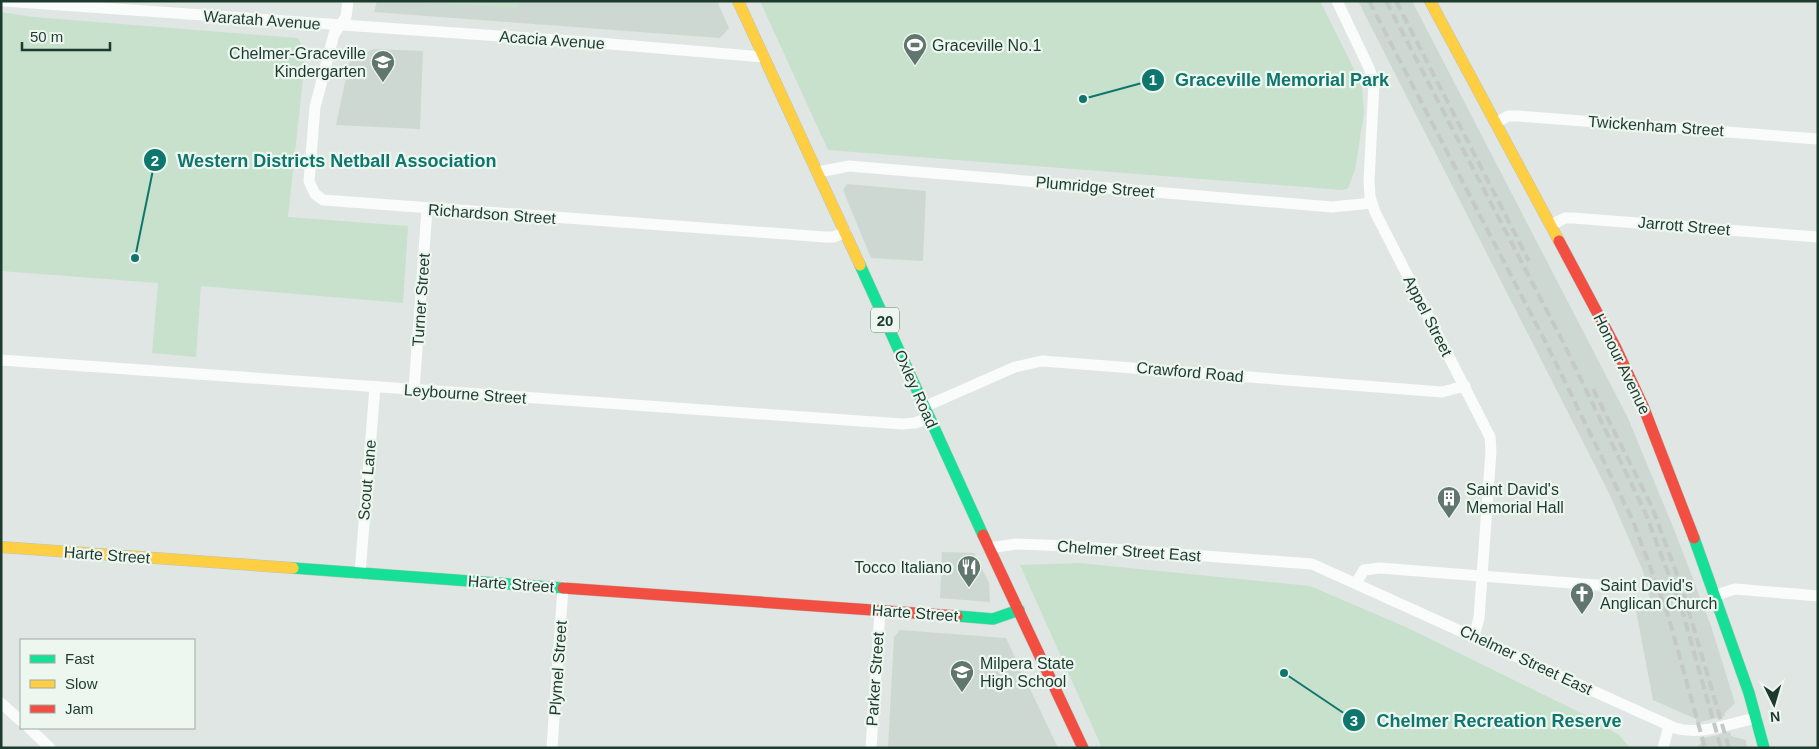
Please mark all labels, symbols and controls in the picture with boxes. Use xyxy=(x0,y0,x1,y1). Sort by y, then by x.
street label: Waratah Avenue xyxy=(203,7,321,33)
scale bar xyxy=(22,20,110,52)
text: 50 m xyxy=(30,28,63,45)
street label: Acacia Avenue xyxy=(499,28,605,52)
sports icon: Graceville No.1 xyxy=(902,32,928,66)
place label: Graceville No.1 xyxy=(932,37,1041,54)
place label: Chelmer-Graceville Kindergarten xyxy=(229,45,366,80)
school or university icon: Chelmer-Graceville Kindergarten xyxy=(370,49,396,83)
callout: Graceville Memorial Park xyxy=(1140,63,1399,96)
text: Graceville Memorial Park xyxy=(1175,70,1390,90)
text: 1 xyxy=(1149,71,1157,88)
street label: Twickenham Street xyxy=(1588,113,1725,139)
callout: Western Districts Netball Association xyxy=(142,144,507,177)
text: Western Districts Netball Association xyxy=(177,151,497,171)
text: 2 xyxy=(151,152,159,169)
street label: Plumridge Street xyxy=(1035,173,1156,201)
street label: Richardson Street xyxy=(428,201,557,227)
street label: Jarrott Street xyxy=(1637,214,1731,239)
street label: Turner Street xyxy=(409,252,433,347)
street label: Appel Street xyxy=(1400,273,1456,360)
road number: 20 xyxy=(871,308,899,332)
street label: Honour Avenue xyxy=(1590,311,1654,417)
street label: Oxley Road xyxy=(891,347,941,431)
street label: Crawford Road xyxy=(1136,359,1244,385)
street label: Leybourne Street xyxy=(403,381,527,407)
street label: Scout Lane xyxy=(355,439,379,521)
place label: Saint David's Memorial Hall xyxy=(1466,481,1564,516)
building icon: Saint David's Memorial Hall xyxy=(1436,485,1462,519)
street label: Chelmer Street East xyxy=(1057,537,1202,565)
street label: Harte Street xyxy=(63,544,151,567)
restaurant icon: Tocco Italiano xyxy=(956,554,982,588)
place label: Tocco Italiano xyxy=(854,559,952,576)
street label: Harte Street xyxy=(467,573,555,596)
place label: Saint David's Anglican Church xyxy=(1600,577,1717,612)
church icon: Saint David's Anglican Church xyxy=(1569,581,1595,615)
street label: Harte Street xyxy=(871,602,959,625)
street label: Plymel Street xyxy=(546,619,570,716)
street label: Chelmer Street East xyxy=(1457,622,1595,698)
street label: Parker Street xyxy=(863,631,887,727)
legend xyxy=(20,639,195,729)
text: Fast xyxy=(65,650,95,667)
place label: Milpera State High School xyxy=(980,655,1074,690)
school or university icon: Milpera State High School xyxy=(949,659,975,693)
text: Slow xyxy=(65,675,98,692)
north arrow xyxy=(1749,679,1799,729)
text: Jam xyxy=(65,700,93,717)
callout: Chelmer Recreation Reserve xyxy=(1341,704,1631,737)
text: N xyxy=(1769,709,1781,725)
text: Chelmer Recreation Reserve xyxy=(1376,711,1622,731)
text: 3 xyxy=(1350,712,1358,729)

